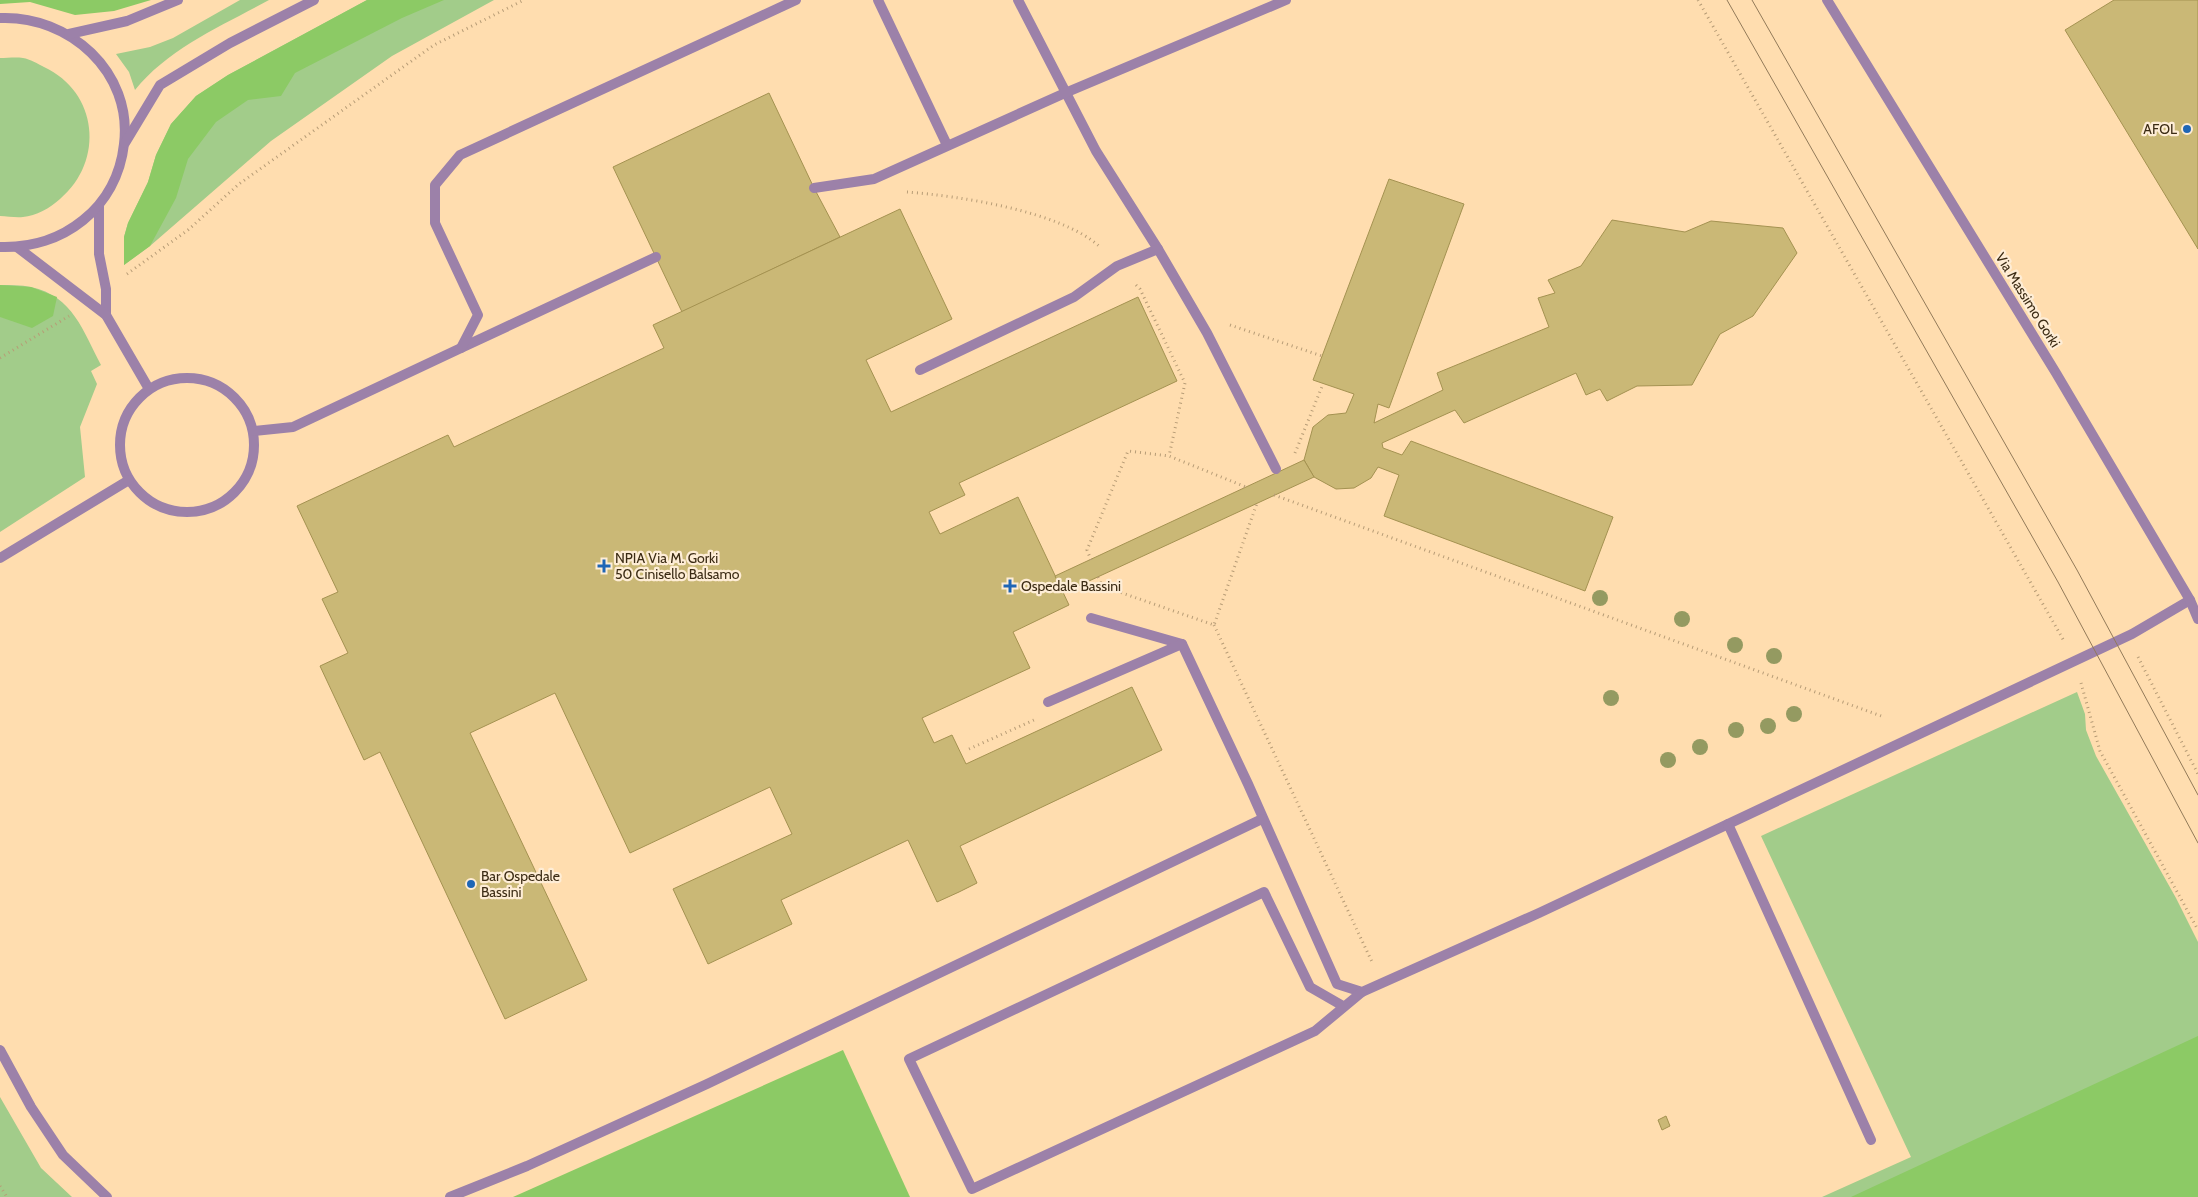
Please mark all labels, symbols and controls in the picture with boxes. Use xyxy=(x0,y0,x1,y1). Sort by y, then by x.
place label: AFOL xyxy=(2143,120,2177,138)
marker: AFOL xyxy=(2181,123,2193,135)
street label: Via Massimo Gorki xyxy=(1992,249,2064,351)
place label: NPIA Via M. Gorki 50 Cinisello Balsamo xyxy=(615,549,740,583)
marker: NPIA Via M. Gorki 50 Cinisello Balsamo xyxy=(597,559,611,573)
place label: Ospedale Bassini xyxy=(1021,577,1121,595)
marker: Ospedale Bassini xyxy=(1003,579,1017,593)
place label: Bar Ospedale Bassini xyxy=(481,867,560,901)
marker: Bar Ospedale Bassini xyxy=(465,878,477,890)

